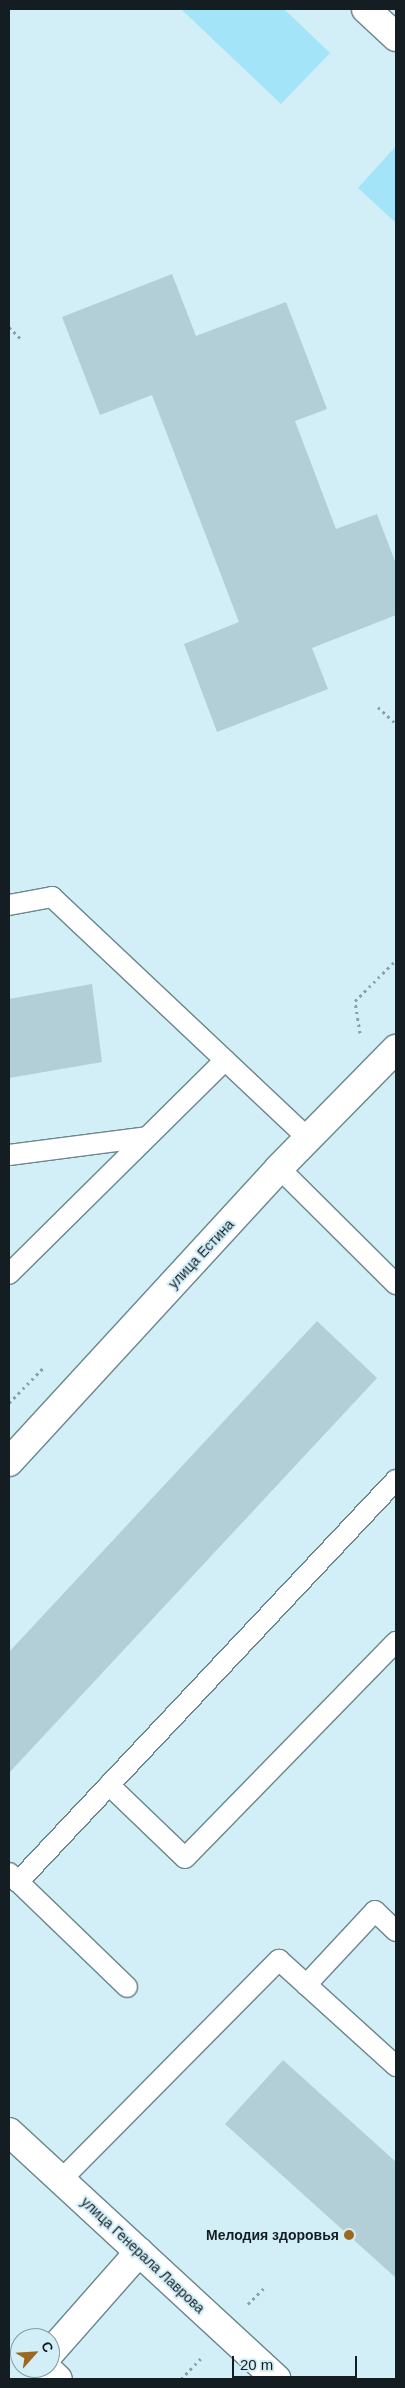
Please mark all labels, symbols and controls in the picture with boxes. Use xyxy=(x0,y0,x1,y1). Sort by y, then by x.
street label: улица Естина xyxy=(165,1216,237,1292)
street label: улица Генерала Лаврова xyxy=(78,2193,208,2317)
place label: Мелодия здоровья xyxy=(206,2227,339,2243)
marker: Мелодия здоровья xyxy=(343,2229,355,2241)
north arrow xyxy=(10,2328,60,2378)
text: С xyxy=(38,2339,57,2355)
scale bar xyxy=(235,2346,360,2378)
text: 20 m xyxy=(240,2356,273,2373)

